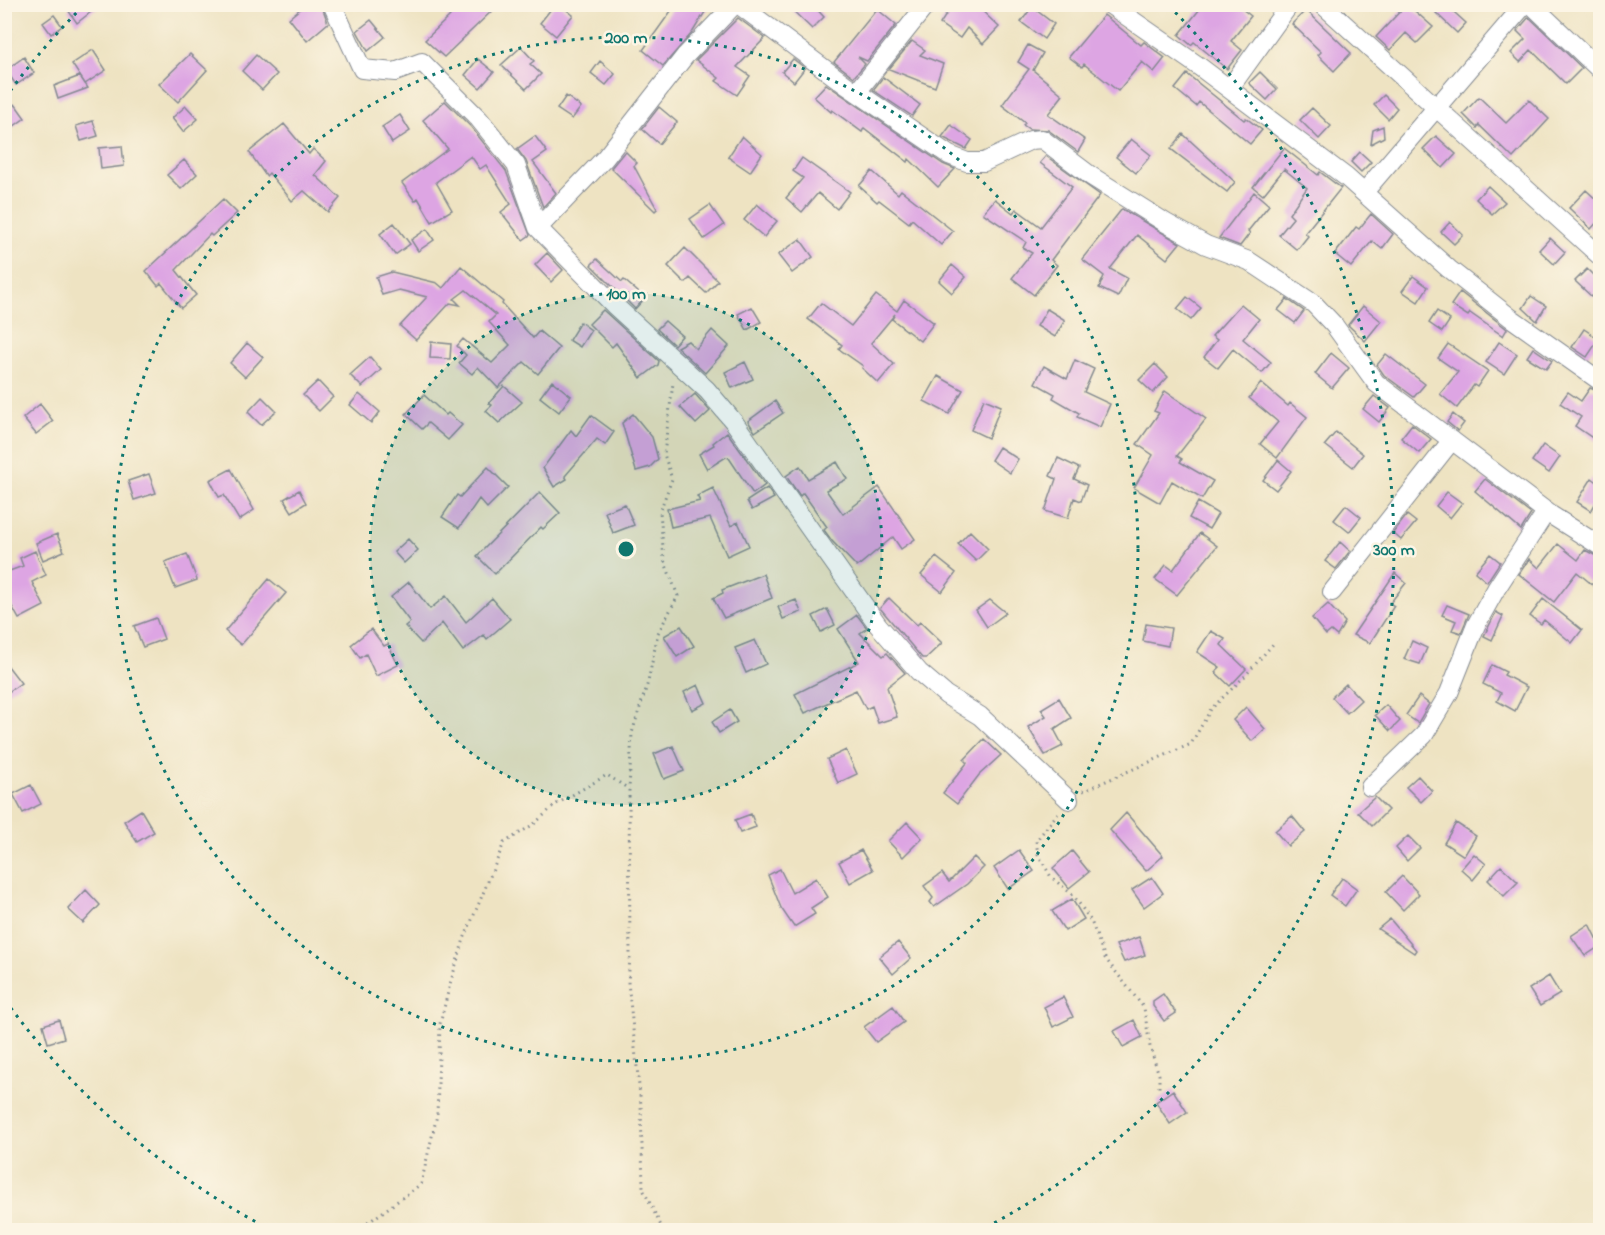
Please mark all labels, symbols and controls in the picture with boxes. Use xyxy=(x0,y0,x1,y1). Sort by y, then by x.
text: 200 m xyxy=(604,26,648,52)
text: 100 m xyxy=(606,282,646,308)
text: 300 m xyxy=(1372,538,1415,564)
centre of rings xyxy=(616,539,636,559)

